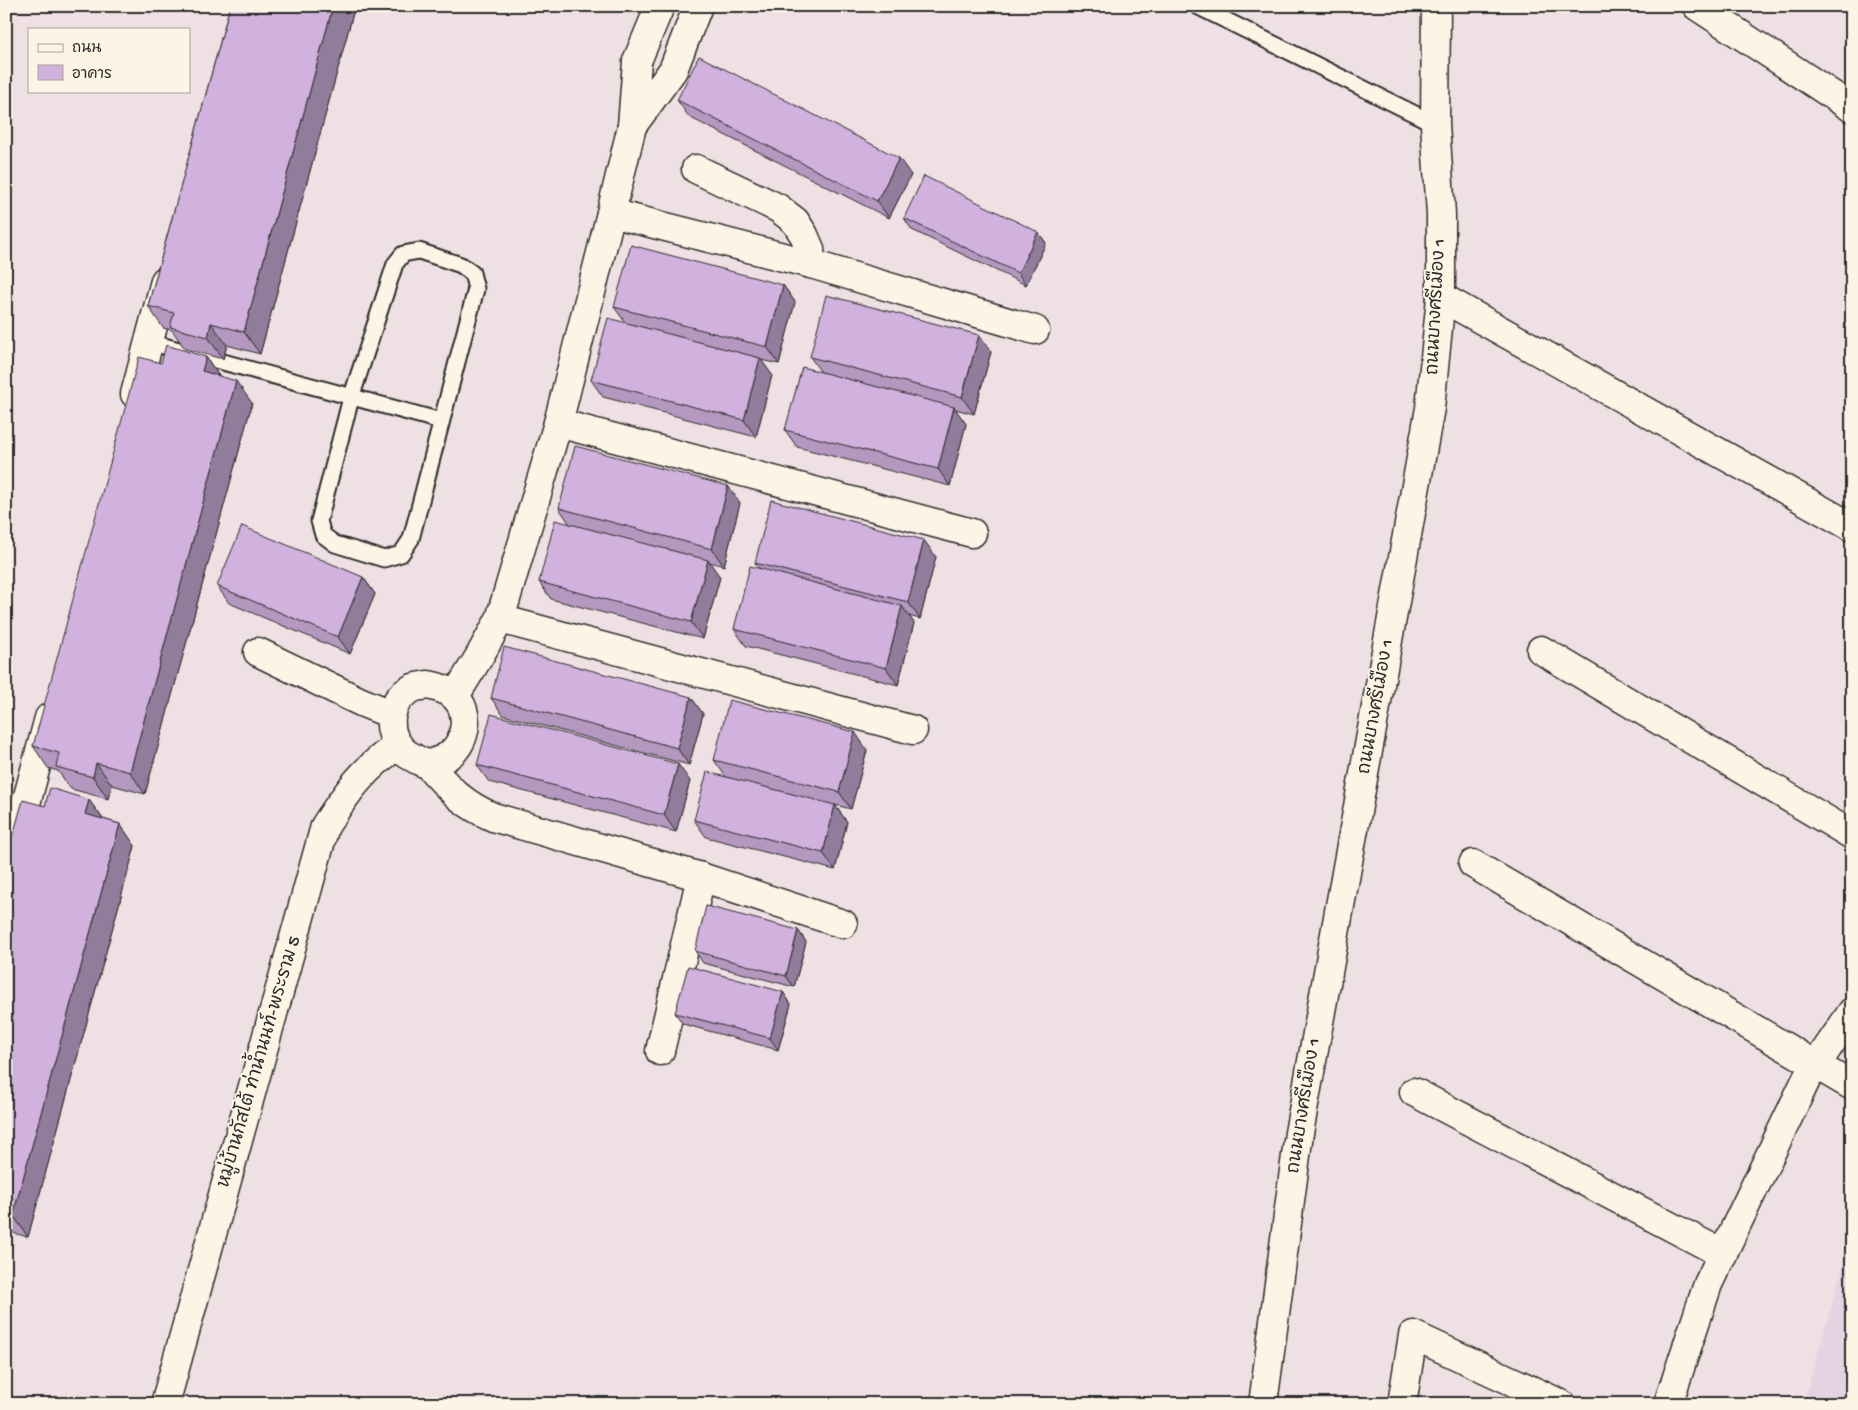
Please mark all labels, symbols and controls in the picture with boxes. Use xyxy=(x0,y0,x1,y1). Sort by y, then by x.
legend xyxy=(28,28,190,92)
text: ถนน xyxy=(72,40,101,58)
text: อาคาร xyxy=(72,66,112,84)
street label: ถนนบางศรีเมือง 1 xyxy=(1419,238,1451,376)
street label: ถนนบางศรีเมือง 1 xyxy=(1351,637,1399,776)
street label: หมู่บ้านกัสโต้ ท่าน้ำนนท์-พระราม 5 xyxy=(205,931,307,1190)
street label: ถนนบางศรีเมือง 1 xyxy=(1280,1036,1326,1175)

